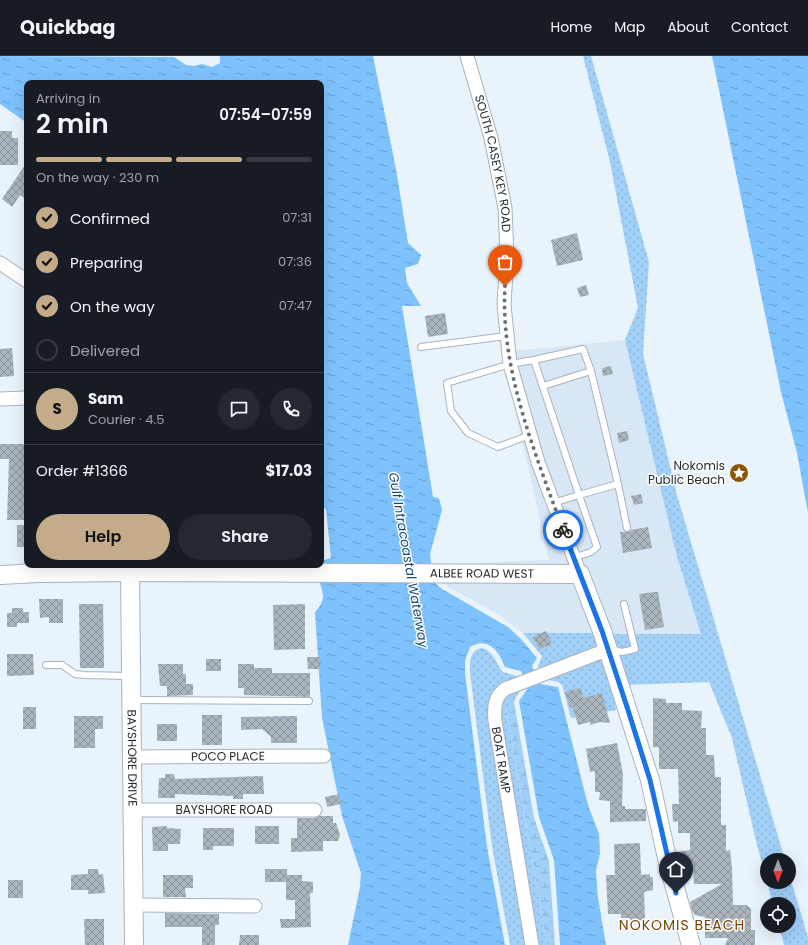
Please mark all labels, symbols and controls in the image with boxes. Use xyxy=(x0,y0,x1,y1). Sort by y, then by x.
text: Quickbag xyxy=(20,14,115,41)
text: Home xyxy=(550,17,592,37)
text: Map xyxy=(614,17,645,37)
text: About xyxy=(667,17,709,37)
text: Contact xyxy=(731,17,788,37)
text: Arriving in xyxy=(36,89,100,108)
street label: SOUTH CASEY KEY ROAD xyxy=(471,93,515,233)
text: 07:54–07:59 xyxy=(219,104,312,125)
text: 2 min xyxy=(36,106,109,142)
text: On the way · 230 m xyxy=(36,168,159,187)
icon: check xyxy=(36,207,58,229)
text: Confirmed xyxy=(70,208,150,229)
text: 07:31 xyxy=(282,208,312,227)
pin xyxy=(488,245,522,286)
icon: check xyxy=(36,251,58,273)
icon: bag xyxy=(494,251,516,273)
text: Preparing xyxy=(70,252,143,273)
text: 07:36 xyxy=(278,252,312,271)
icon: check xyxy=(36,295,58,317)
text: On the way xyxy=(70,296,155,317)
text: 07:47 xyxy=(279,296,312,315)
text: Delivered xyxy=(70,340,140,361)
text: Sam xyxy=(88,388,123,409)
button: chat xyxy=(218,388,260,430)
button: phone xyxy=(270,388,312,430)
text: S xyxy=(52,398,62,419)
text: Courier · 4.5 xyxy=(88,410,164,429)
place label: Nokomis Public Beach xyxy=(648,457,725,488)
text: Order #1366 xyxy=(36,460,128,481)
text: $17.03 xyxy=(265,460,312,481)
place icon: Nokomis Public Beach xyxy=(728,462,750,484)
water label: Gulf Intracoastal Waterway xyxy=(384,471,433,650)
courier xyxy=(543,510,583,550)
button: Help xyxy=(36,514,170,560)
button: Share xyxy=(178,514,312,560)
icon: bike xyxy=(552,519,574,541)
street label: ALBEE ROAD WEST xyxy=(430,564,535,582)
street label: BAYSHORE DRIVE xyxy=(123,709,142,807)
street label: BOAT RAMP xyxy=(488,725,515,795)
street label: POCO PLACE xyxy=(191,747,265,765)
street label: BAYSHORE ROAD xyxy=(175,801,273,818)
pin xyxy=(659,852,693,893)
north arrow xyxy=(760,853,796,889)
map controls xyxy=(760,853,796,933)
icon: home xyxy=(665,858,687,880)
button: locate xyxy=(760,897,796,933)
district label: NOKOMIS BEACH xyxy=(619,915,745,935)

